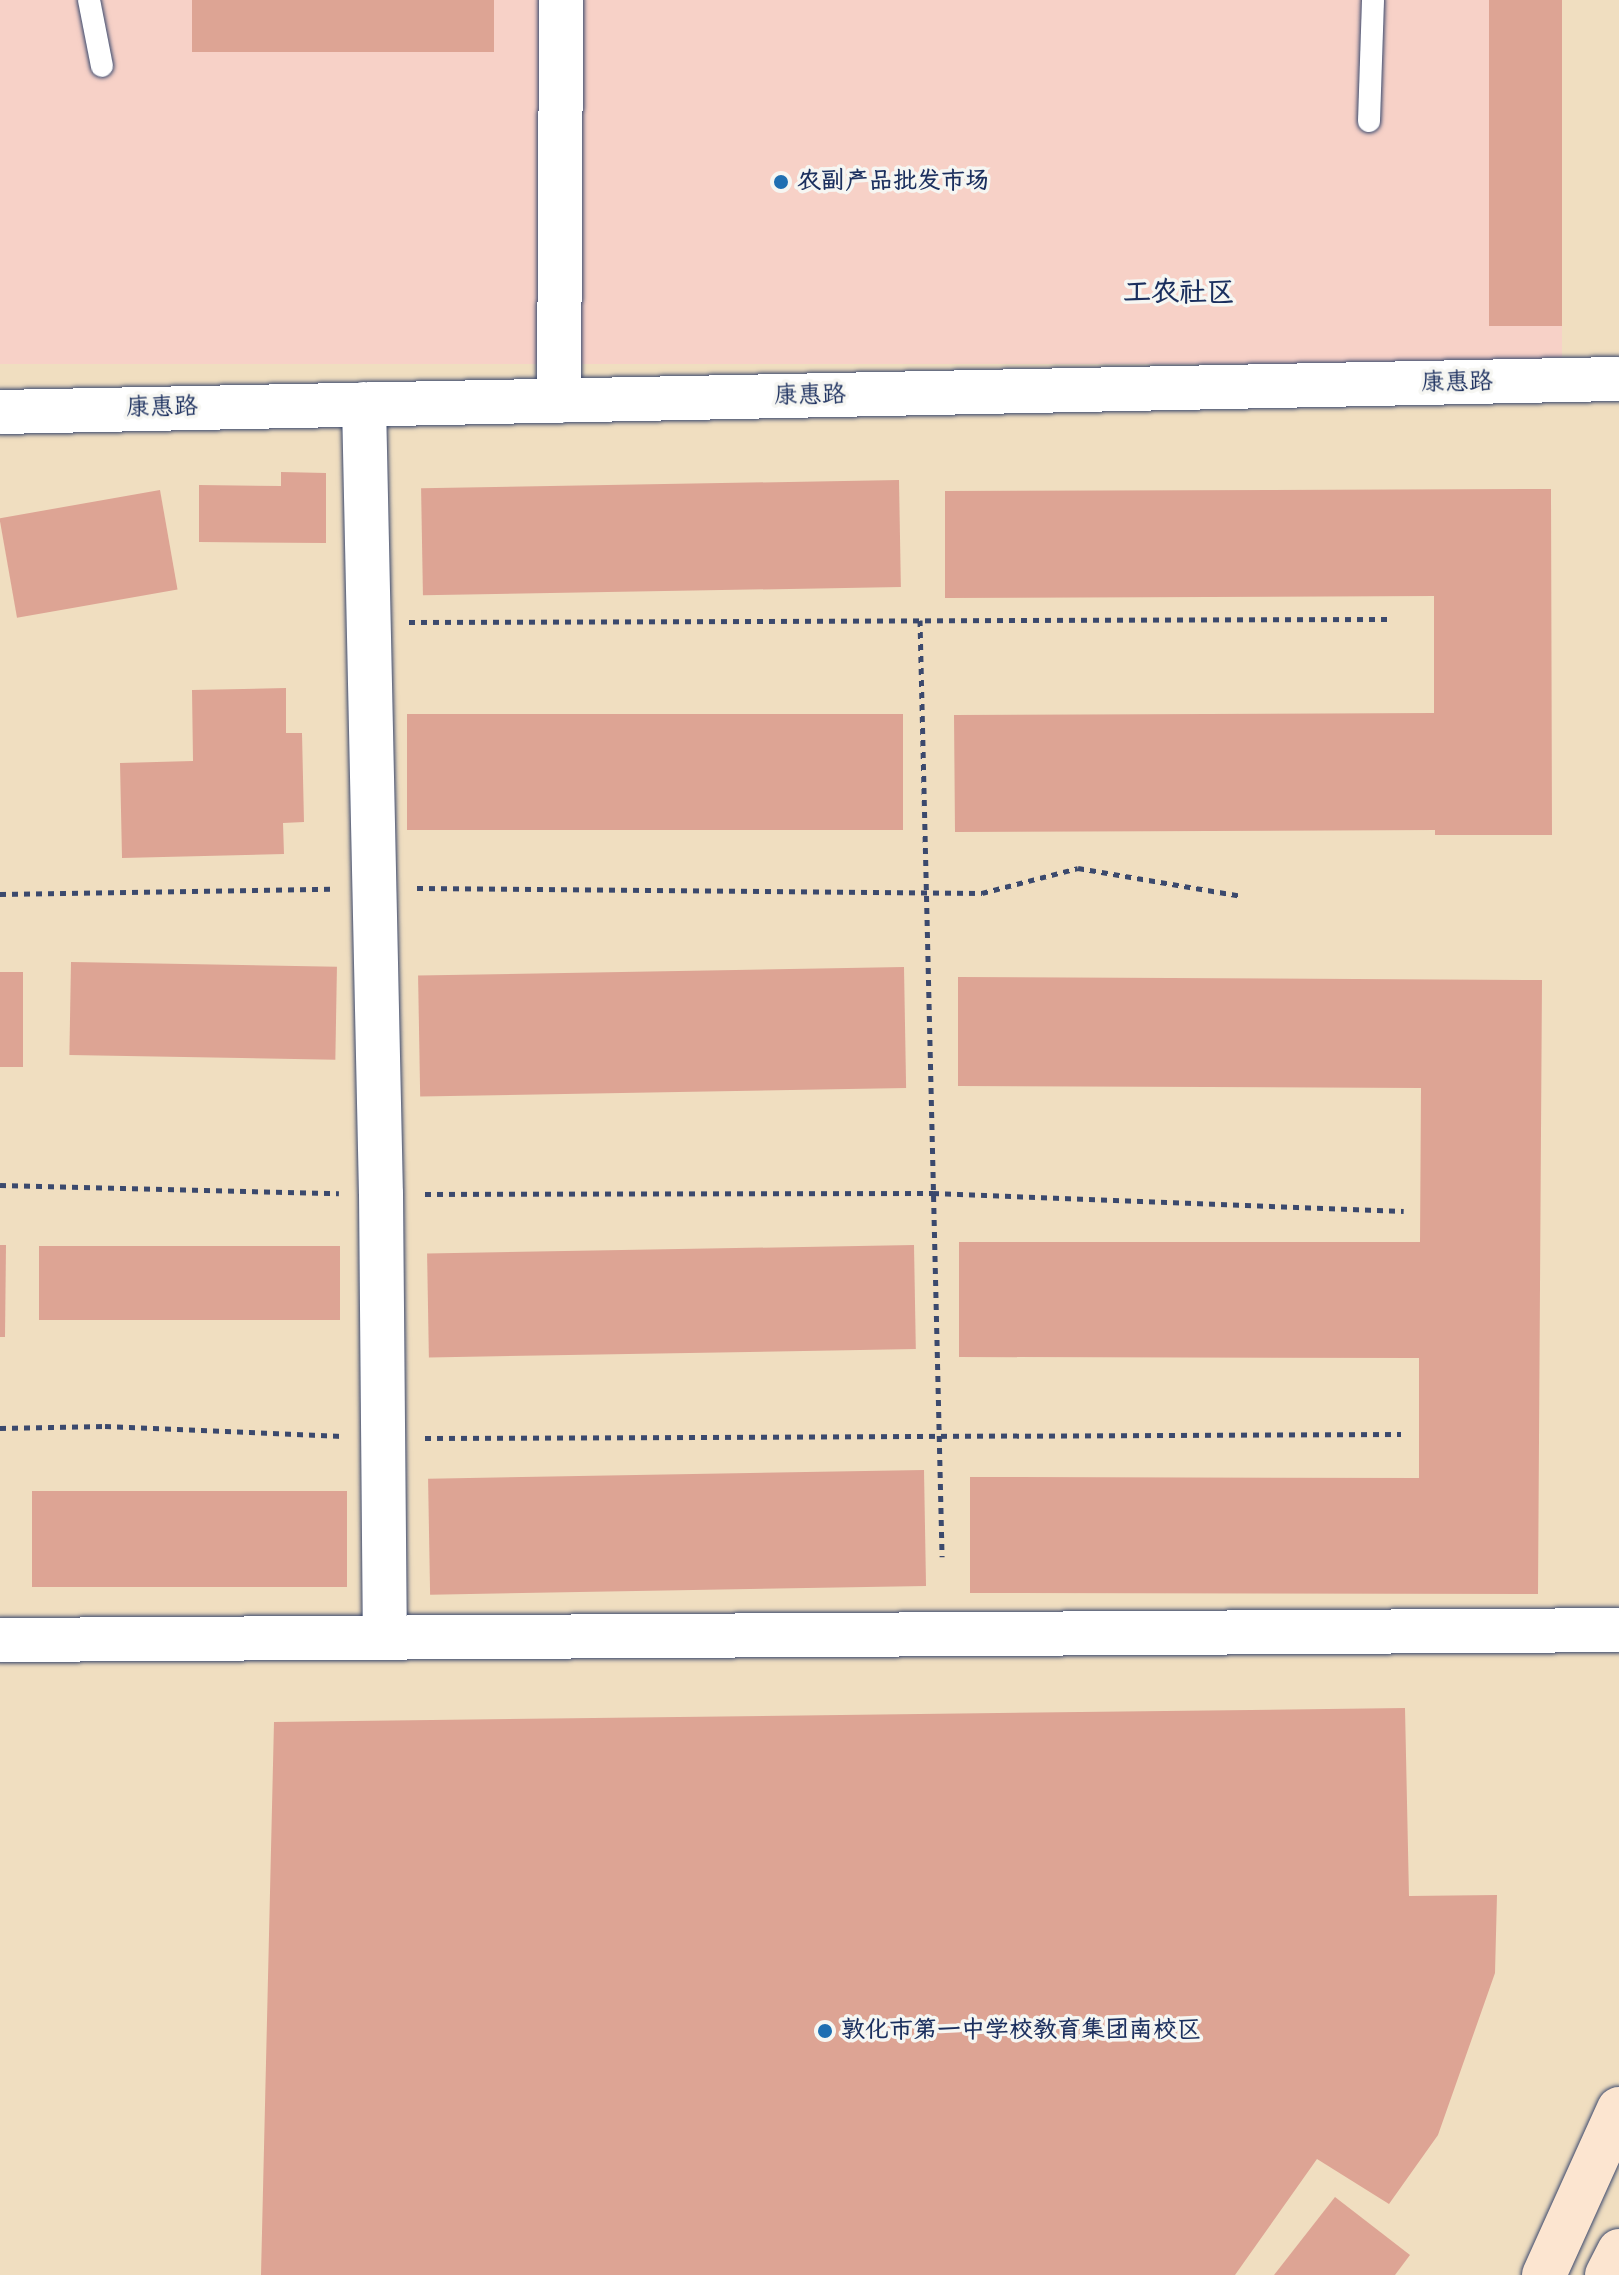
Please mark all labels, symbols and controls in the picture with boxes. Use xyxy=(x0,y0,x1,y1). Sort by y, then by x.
place label: 农副产品批发市场 xyxy=(797,168,989,196)
marker: 农副产品批发市场 xyxy=(772,173,790,191)
district label: 工农社区 xyxy=(1123,277,1235,311)
street label: 康惠路 xyxy=(1421,368,1493,398)
street label: 康惠路 xyxy=(774,381,846,411)
street label: 康惠路 xyxy=(126,393,198,423)
place label: 敦化市第一中学校教育集团南校区 xyxy=(841,2017,1201,2045)
marker: 敦化市第一中学校教育集团南校区 xyxy=(816,2022,834,2040)

